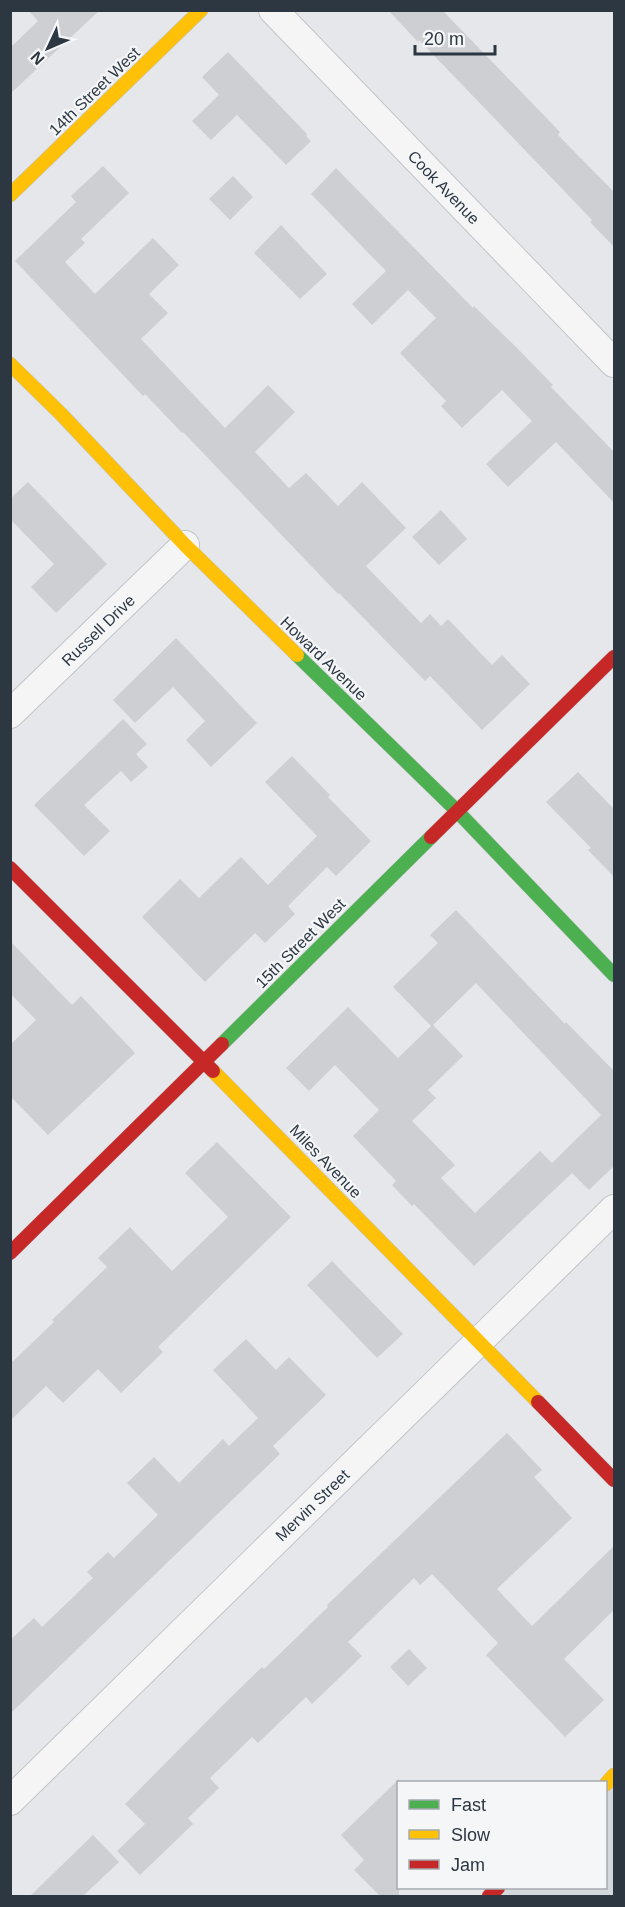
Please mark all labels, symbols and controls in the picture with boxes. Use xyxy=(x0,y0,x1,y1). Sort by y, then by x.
north arrow xyxy=(18,18,78,78)
scale bar xyxy=(415,18,494,56)
text: 20 m xyxy=(424,29,464,49)
street label: 14th Street West xyxy=(46,44,143,139)
text: N xyxy=(27,48,48,68)
street label: Cook Avenue xyxy=(405,147,483,227)
street label: Russell Drive xyxy=(59,591,138,669)
street label: Howard Avenue xyxy=(277,613,370,704)
street label: 15th Street West xyxy=(252,895,349,991)
street label: Miles Avenue xyxy=(287,1121,365,1201)
street label: Mervin Street xyxy=(272,1466,353,1545)
legend xyxy=(397,1781,607,1889)
text: Fast xyxy=(451,1795,486,1815)
text: Slow xyxy=(451,1825,491,1845)
text: Jam xyxy=(451,1855,485,1875)

